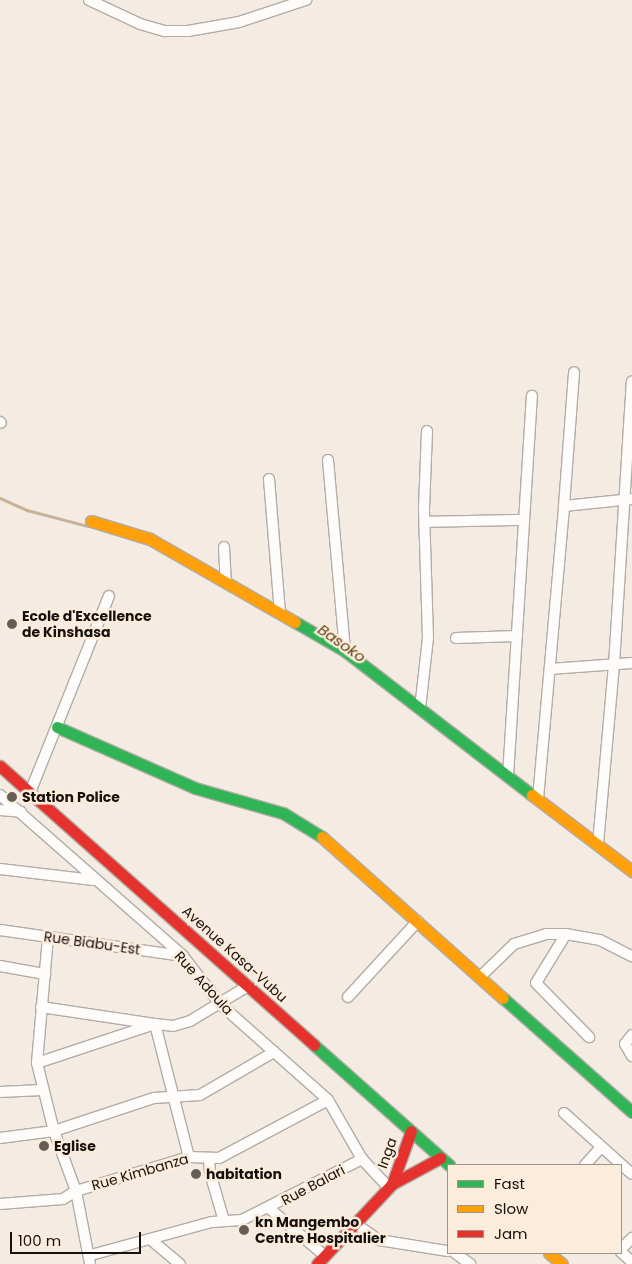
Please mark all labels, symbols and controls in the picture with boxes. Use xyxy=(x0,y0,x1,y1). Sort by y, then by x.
place label: Ecole d'Excellence de Kinshasa xyxy=(22,608,152,640)
marker: Ecole d'Excellence de Kinshasa xyxy=(6,618,18,630)
water label: Basoko xyxy=(315,620,369,666)
place label: Station Police xyxy=(22,789,120,805)
marker: Station Police xyxy=(6,791,18,803)
street label: Avenue Kasa-Vubu xyxy=(179,902,291,1006)
street label: Rue Biabu-Est xyxy=(43,928,141,958)
street label: Rue Adoula xyxy=(171,948,237,1018)
street label: Inga xyxy=(374,1135,400,1171)
place label: Eglise xyxy=(54,1138,96,1154)
marker: Eglise xyxy=(38,1140,50,1152)
street label: Rue Kimbanza xyxy=(90,1150,190,1194)
street label: Rue Balari xyxy=(278,1161,348,1209)
legend xyxy=(447,1164,622,1254)
place label: habitation xyxy=(206,1166,282,1182)
marker: habitation xyxy=(190,1168,202,1180)
text: Fast xyxy=(494,1173,525,1194)
text: Slow xyxy=(494,1198,528,1219)
place label: kn Mangembo Centre Hospitalier xyxy=(255,1214,386,1246)
scale bar xyxy=(12,1222,144,1254)
marker: kn Mangembo Centre Hospitalier xyxy=(237,1223,251,1237)
text: Jam xyxy=(494,1223,528,1244)
text: 100 m xyxy=(18,1230,61,1251)

